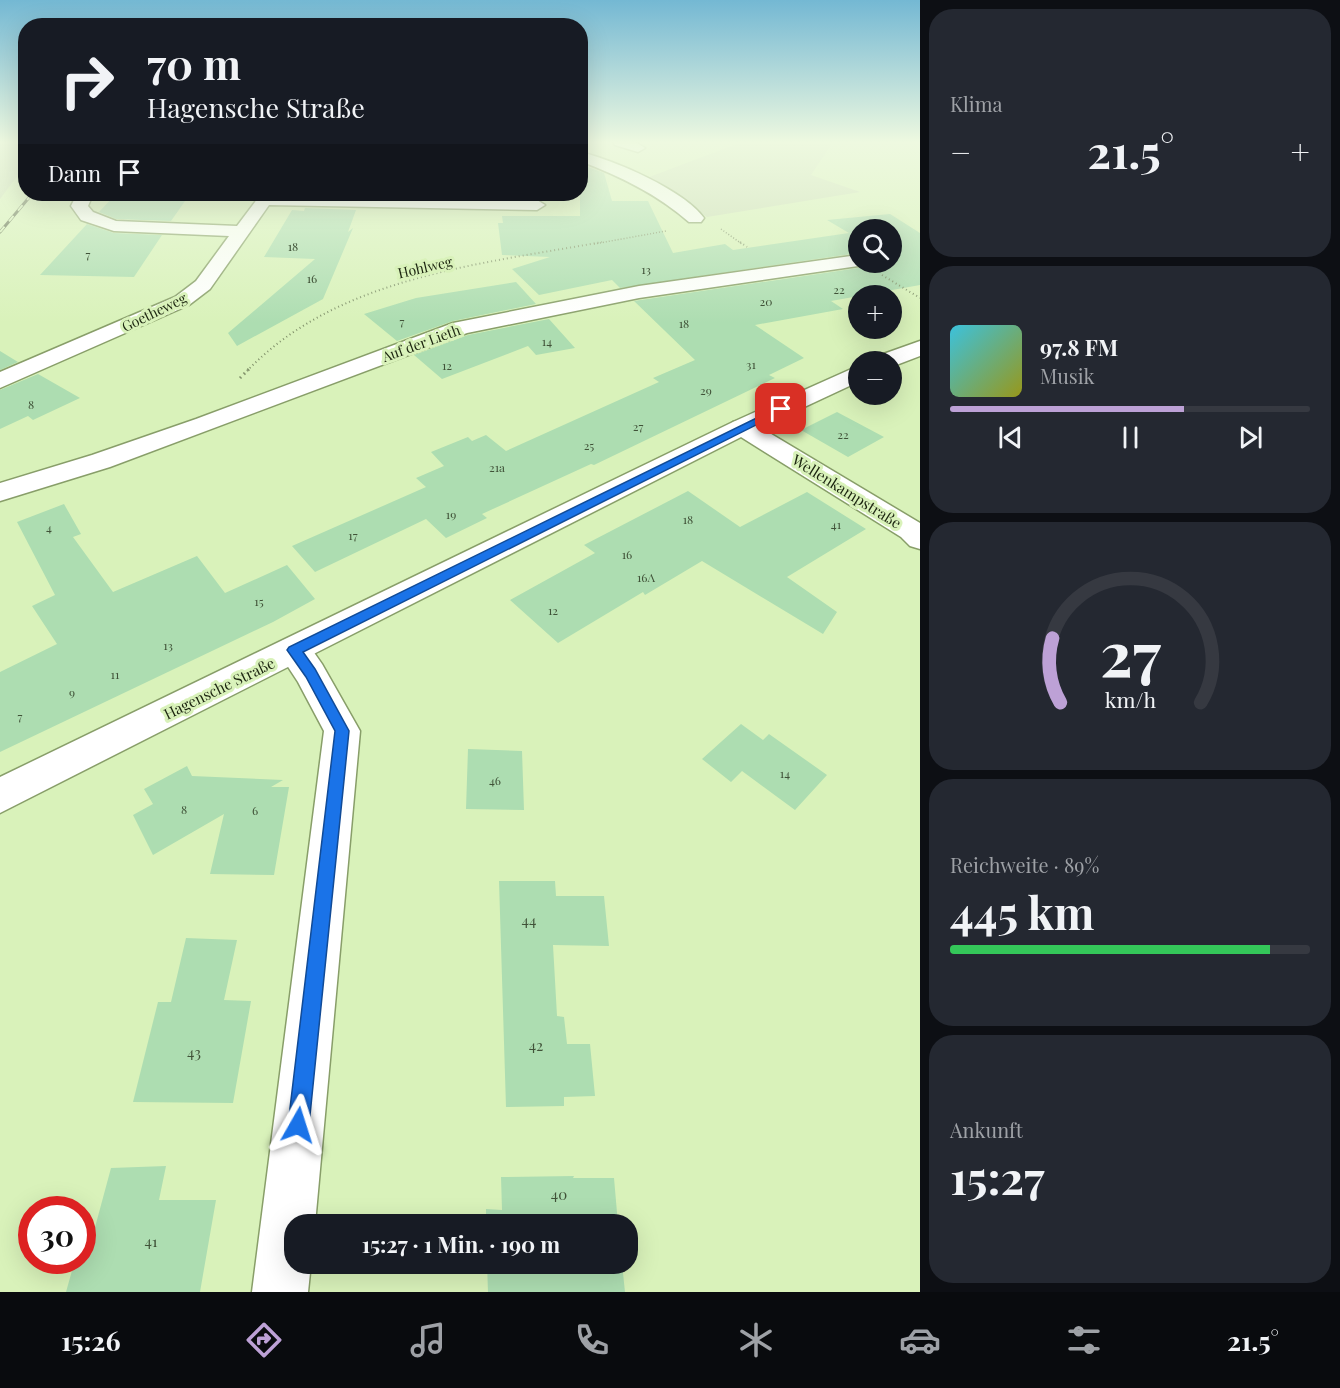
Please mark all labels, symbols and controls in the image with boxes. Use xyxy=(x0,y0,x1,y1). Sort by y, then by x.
text: 70 m xyxy=(147,35,241,91)
icon: right xyxy=(48,42,126,120)
text: Hagensche Straße xyxy=(147,89,365,125)
text: Klima xyxy=(950,90,1002,117)
text: 21.5° xyxy=(1088,120,1174,180)
text: − xyxy=(950,129,971,173)
text: + xyxy=(1291,129,1310,173)
icon: arrive xyxy=(113,156,146,189)
text: Dann xyxy=(48,158,101,188)
map controls xyxy=(848,219,902,405)
button: search xyxy=(848,219,902,273)
house number: 18 xyxy=(288,238,298,254)
house number: 7 xyxy=(86,246,91,262)
street label: Hohlweg xyxy=(396,251,455,282)
house number: 13 xyxy=(641,261,651,277)
house number: 16 xyxy=(307,270,317,286)
house number: 22 xyxy=(833,281,845,297)
button: + xyxy=(848,285,902,339)
street label: Goetheweg xyxy=(118,288,190,336)
house number: 20 xyxy=(760,293,772,309)
house number: 7 xyxy=(400,313,405,329)
house number: 18 xyxy=(679,315,689,331)
street label: Auf der Lieth xyxy=(378,320,463,366)
text: 97.8 FM xyxy=(1040,332,1118,362)
house number: 14 xyxy=(542,333,552,349)
button: − xyxy=(848,351,902,405)
house number: 31 xyxy=(746,356,756,372)
house number: 12 xyxy=(442,357,452,373)
text: Musik xyxy=(1040,362,1095,389)
house number: 29 xyxy=(700,382,712,398)
pin xyxy=(755,383,806,434)
icon: arrive xyxy=(764,392,797,425)
house number: 8 xyxy=(28,396,34,412)
house number: 27 xyxy=(633,418,643,434)
icon: previous xyxy=(994,421,1027,454)
icon: pause xyxy=(1114,421,1147,454)
icon: next xyxy=(1234,421,1267,454)
house number: 22 xyxy=(837,426,849,442)
house number: 25 xyxy=(584,437,594,453)
street label: Wellenkampstraße xyxy=(788,449,905,533)
house number: 21a xyxy=(489,459,505,475)
house number: 19 xyxy=(446,506,456,522)
house number: 18 xyxy=(683,511,693,527)
house number: 41 xyxy=(831,516,842,532)
house number: 4 xyxy=(46,519,52,535)
house number: 17 xyxy=(348,527,358,543)
house number: 16 xyxy=(622,546,632,562)
house number: 16A xyxy=(637,569,656,585)
house number: 15 xyxy=(254,593,264,609)
house number: 12 xyxy=(548,602,558,618)
text: 27 xyxy=(1099,609,1161,693)
house number: 13 xyxy=(163,637,173,653)
street label: Hagensche Straße xyxy=(160,652,278,724)
house number: 11 xyxy=(111,666,120,682)
house number: 9 xyxy=(69,684,75,700)
text: km/h xyxy=(1104,685,1156,713)
house number: 7 xyxy=(18,708,23,724)
house number: 14 xyxy=(780,765,790,781)
house number: 46 xyxy=(489,772,501,788)
house number: 8 xyxy=(181,801,187,817)
house number: 6 xyxy=(252,802,258,818)
text: Reichweite · 89% xyxy=(950,851,1099,878)
text: 445 km xyxy=(950,881,1094,941)
house number: 44 xyxy=(522,910,536,930)
house number: 42 xyxy=(529,1035,543,1055)
house number: 43 xyxy=(187,1042,201,1062)
position arrow xyxy=(266,1093,330,1157)
text: Ankunft xyxy=(950,1116,1023,1143)
text: 15:27 xyxy=(950,1146,1044,1206)
house number: 40 xyxy=(551,1184,567,1204)
speed limit sign: 30 xyxy=(18,1196,96,1274)
text: 15:27 · 1 Min. · 190 m xyxy=(362,1229,560,1259)
house number: 41 xyxy=(145,1231,158,1251)
icon: directions xyxy=(243,1319,285,1361)
icon: music xyxy=(407,1319,449,1361)
icon: phone xyxy=(571,1319,613,1361)
icon: climate xyxy=(735,1319,777,1361)
icon: car xyxy=(899,1319,941,1361)
icon: filters xyxy=(1063,1319,1105,1361)
text: 15:26 xyxy=(61,1322,121,1358)
text: 21.5° xyxy=(1227,1322,1279,1358)

